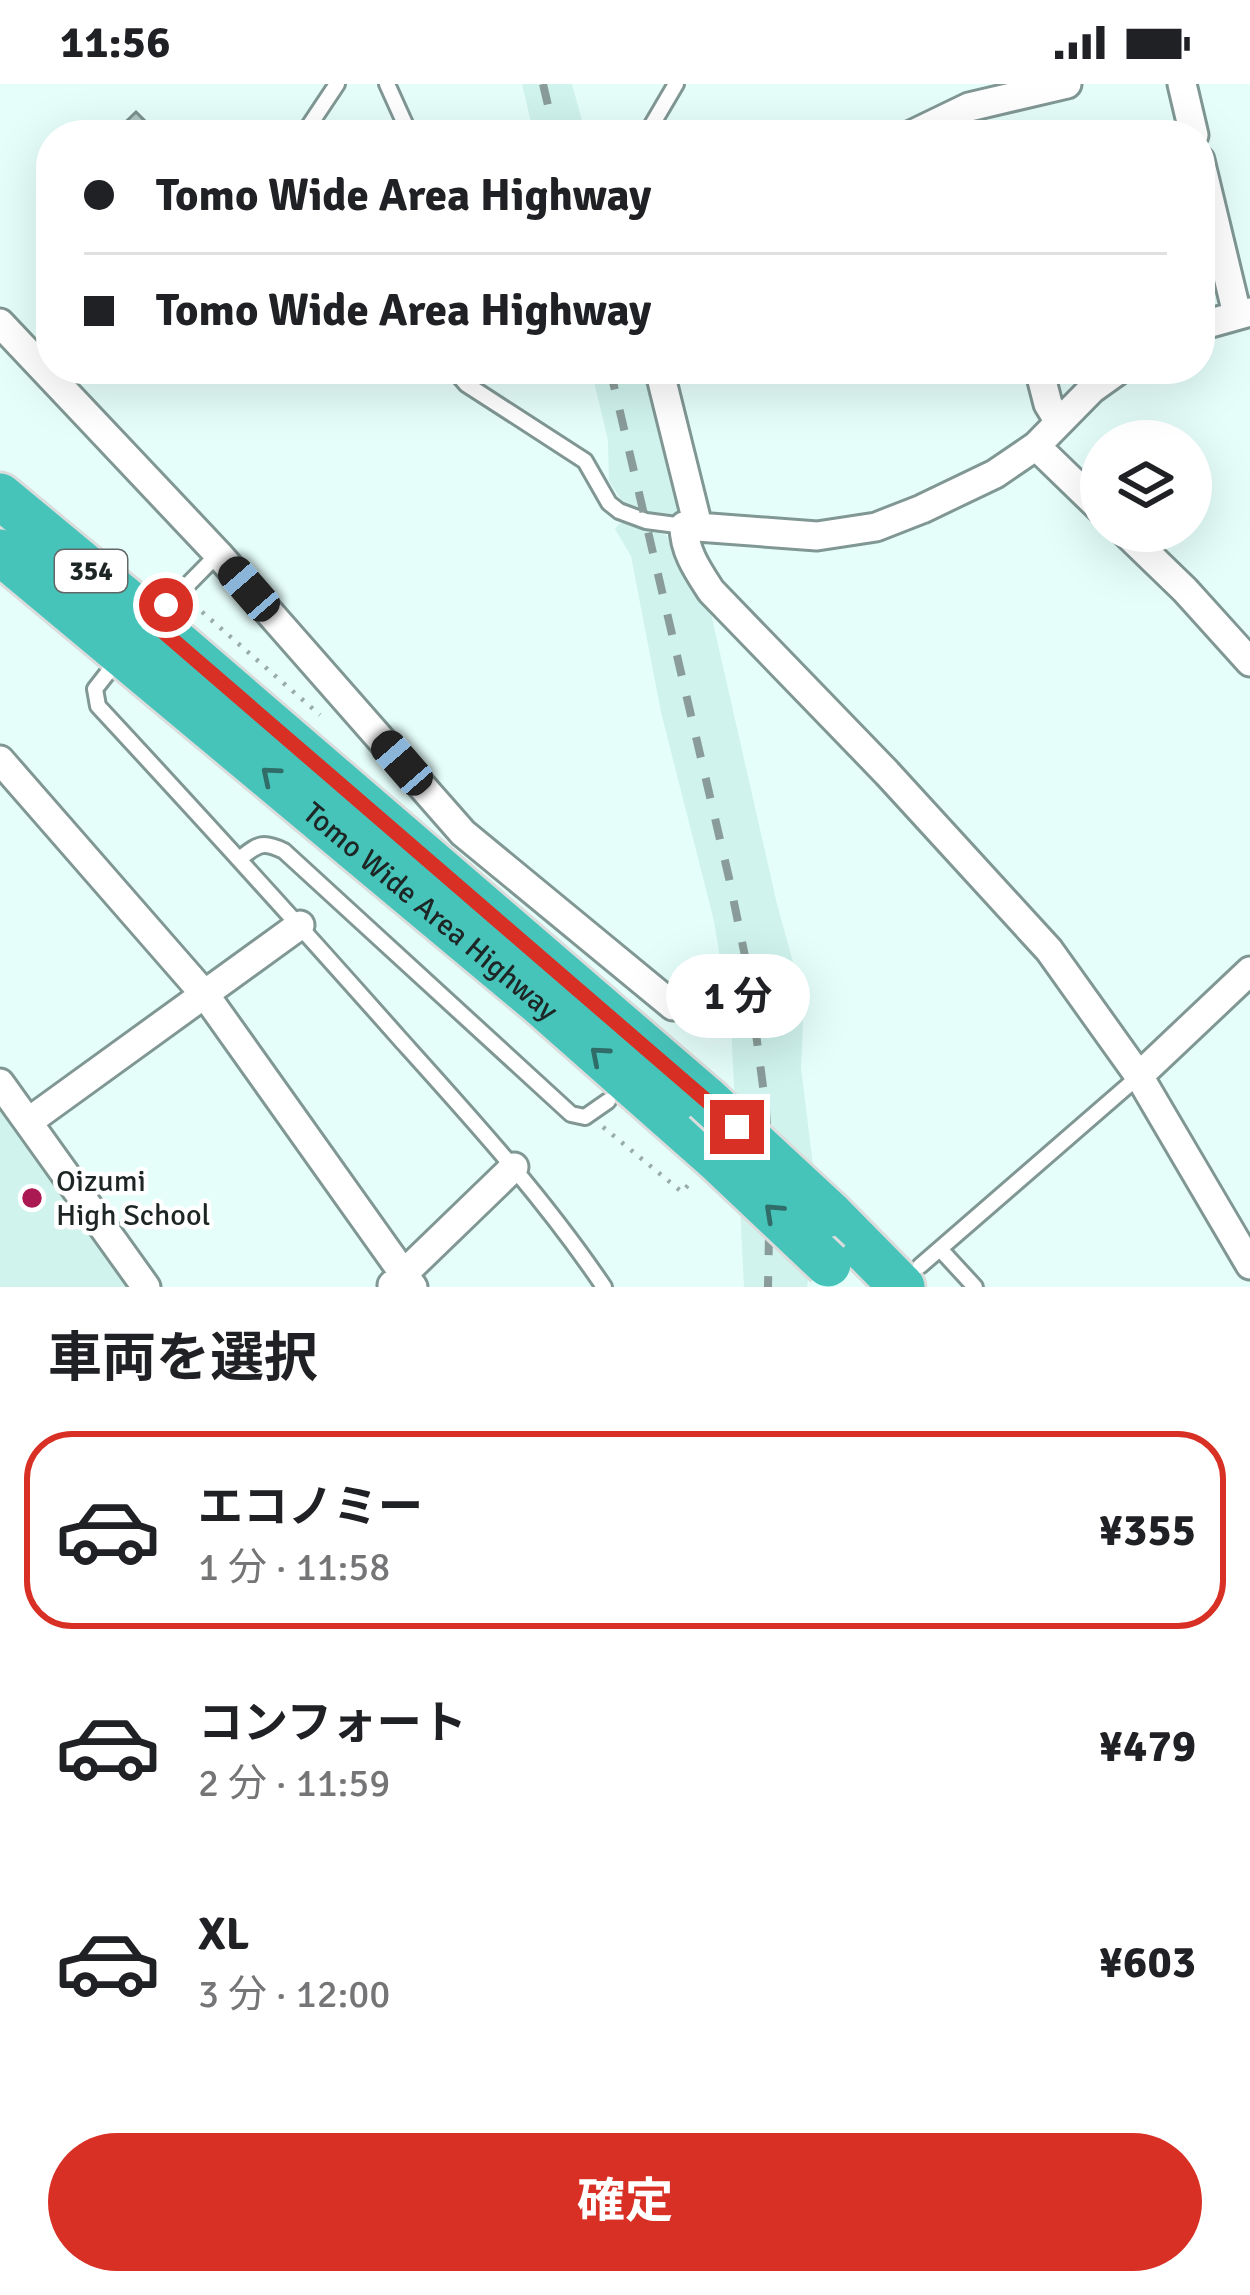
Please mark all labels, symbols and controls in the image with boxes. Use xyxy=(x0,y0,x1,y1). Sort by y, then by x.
text: 11:56 xyxy=(60,15,170,70)
text: Tomo Wide Area Highway xyxy=(156,168,651,223)
text: Tomo Wide Area Highway xyxy=(156,283,651,338)
map controls xyxy=(1080,420,1212,552)
button: layers xyxy=(1080,420,1212,552)
road number: 354 xyxy=(55,550,127,592)
car xyxy=(212,550,286,628)
route start xyxy=(139,578,193,632)
car xyxy=(365,724,439,802)
one-way arrow xyxy=(262,768,284,790)
street label: Tomo Wide Area Highway xyxy=(296,794,566,1029)
callout: 1 分 xyxy=(665,953,809,1037)
text: 1 分 xyxy=(704,972,772,1020)
one-way arrow xyxy=(591,1048,613,1069)
route end xyxy=(710,1100,764,1154)
place label: Oizumi High School xyxy=(56,1163,210,1234)
marker: Oizumi High School xyxy=(19,1185,45,1211)
one-way arrow xyxy=(766,1204,787,1226)
text: 車両を選択 xyxy=(48,1325,318,1392)
icon: car xyxy=(54,1476,162,1584)
text: エコノミー xyxy=(198,1480,423,1535)
text: ¥355 xyxy=(1099,1503,1196,1558)
text: 1 分 · 11:58 xyxy=(198,1543,390,1591)
icon: car xyxy=(54,1692,162,1800)
text: コンフォート xyxy=(198,1696,467,1751)
text: ¥479 xyxy=(1099,1719,1196,1774)
text: 2 分 · 11:59 xyxy=(198,1759,390,1807)
text: XL xyxy=(198,1907,249,1962)
icon: car xyxy=(54,1908,162,2016)
text: ¥603 xyxy=(1099,1935,1196,1990)
text: 3 分 · 12:00 xyxy=(198,1970,390,2018)
button: 確定 xyxy=(48,2133,1202,2271)

